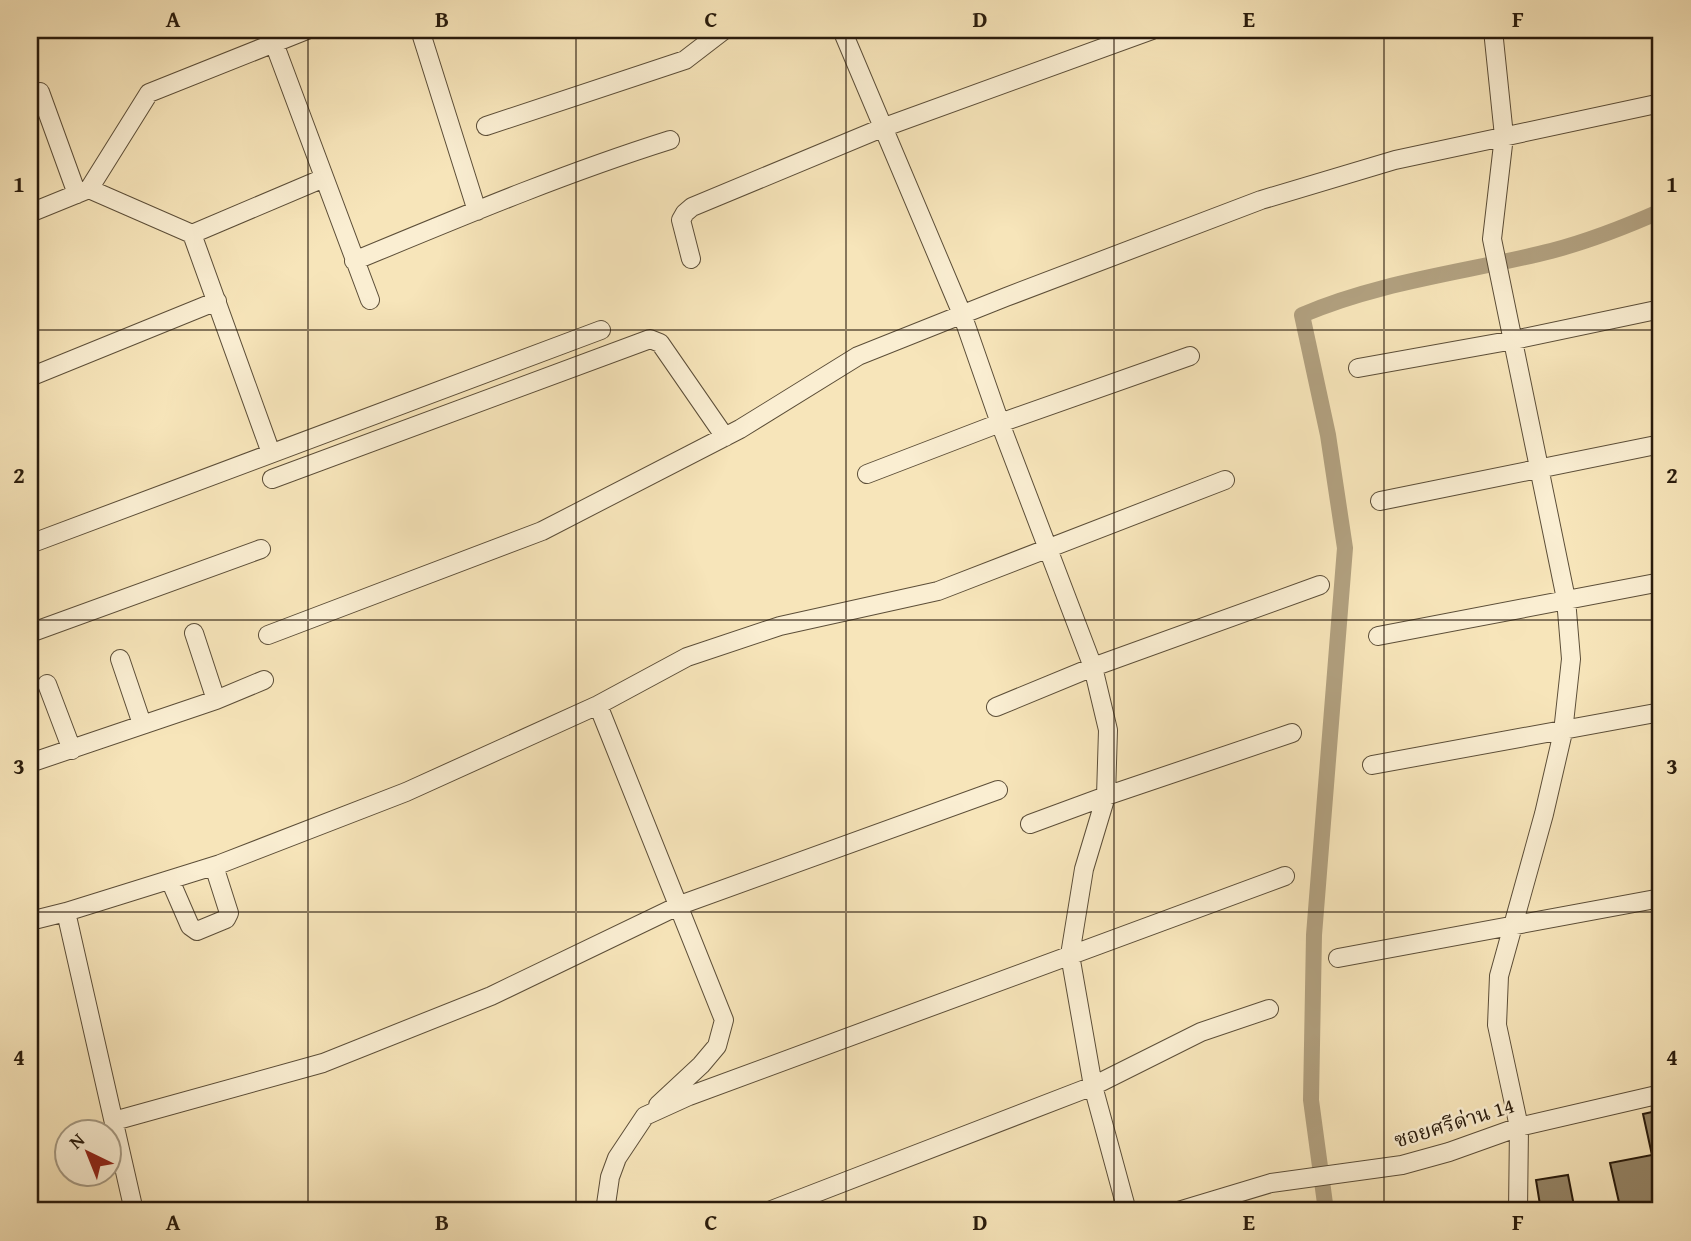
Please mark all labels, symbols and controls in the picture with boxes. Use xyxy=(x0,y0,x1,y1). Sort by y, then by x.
text: A xyxy=(166,2,181,35)
text: B xyxy=(435,2,449,35)
text: C xyxy=(704,2,718,35)
text: D xyxy=(973,2,988,35)
text: E xyxy=(1243,2,1255,35)
text: F xyxy=(1512,2,1524,35)
text: 1 xyxy=(13,167,25,200)
text: 1 xyxy=(1666,167,1678,200)
text: 2 xyxy=(13,458,25,491)
text: 2 xyxy=(1666,458,1678,491)
text: 3 xyxy=(13,749,25,782)
text: 3 xyxy=(1666,749,1678,782)
text: 4 xyxy=(13,1040,25,1073)
text: 4 xyxy=(1666,1040,1678,1073)
street label: ซอยศรีด่าน 14 xyxy=(1390,1090,1518,1155)
north arrow xyxy=(52,1118,122,1188)
text: N xyxy=(62,1126,91,1155)
text: A xyxy=(166,1205,181,1238)
text: B xyxy=(435,1205,449,1238)
text: C xyxy=(704,1205,718,1238)
text: D xyxy=(973,1205,988,1238)
text: E xyxy=(1243,1205,1255,1238)
text: F xyxy=(1512,1205,1524,1238)

